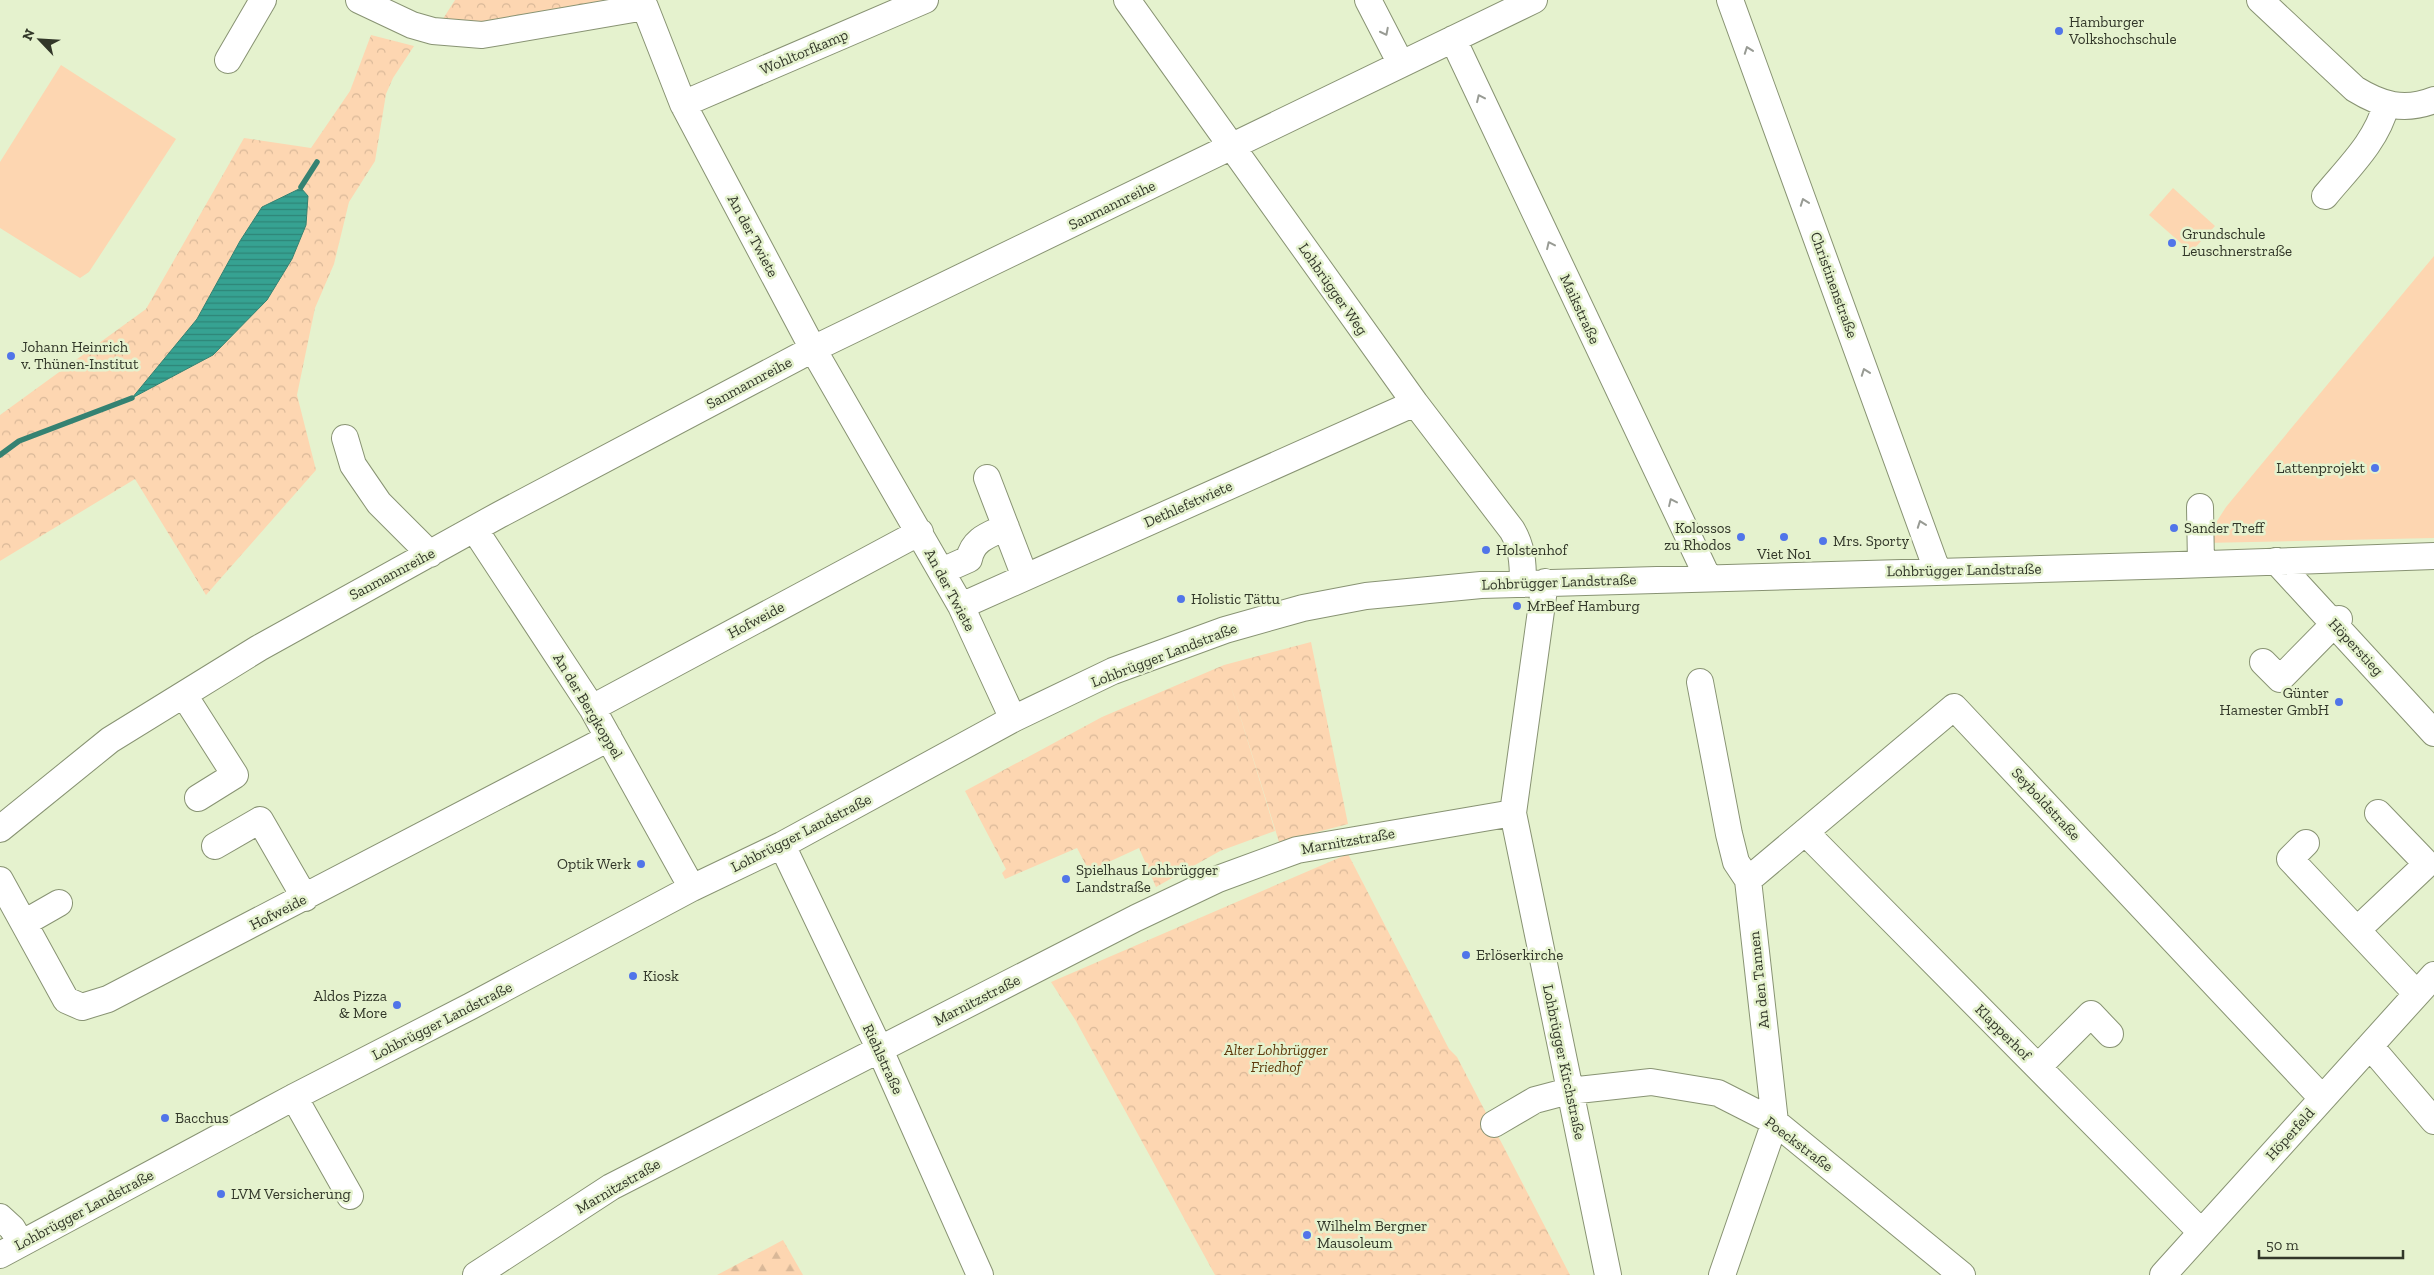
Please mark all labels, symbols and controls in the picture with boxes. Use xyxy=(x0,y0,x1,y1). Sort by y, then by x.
place label: Hamburger Volkshochschule xyxy=(2068,13,2177,48)
north arrow xyxy=(15,15,65,65)
street label: Wohltorfkamp xyxy=(757,25,851,79)
marker: Hamburger Volkshochschule xyxy=(2053,25,2065,37)
text: N xyxy=(19,26,39,43)
one-way arrow xyxy=(1379,27,1389,36)
one-way arrow xyxy=(1744,46,1754,54)
one-way arrow xyxy=(1476,94,1487,103)
street label: Sanmannreihe xyxy=(1066,176,1158,234)
street label: An der Twiete xyxy=(724,192,782,280)
one-way arrow xyxy=(1800,199,1810,207)
place label: Grundschule Leuschnerstraße xyxy=(2182,225,2292,260)
street label: Christinenstraße xyxy=(1806,229,1862,341)
marker: Grundschule Leuschnerstraße xyxy=(2166,237,2178,249)
street label: Lohbrügger Weg xyxy=(1295,240,1371,338)
one-way arrow xyxy=(1546,241,1556,250)
street label: Maikstraße xyxy=(1556,271,1604,347)
place label: Johann Heinrich v. Thünen-Institut xyxy=(21,338,139,373)
marker: Johann Heinrich v. Thünen-Institut xyxy=(5,350,17,362)
street label: Sanmannreihe xyxy=(703,353,795,413)
one-way arrow xyxy=(1861,368,1871,376)
place label: Lattenprojekt xyxy=(2276,459,2365,477)
marker: Lattenprojekt xyxy=(2369,462,2381,474)
street label: Dethlefstwiete xyxy=(1141,476,1235,532)
one-way arrow xyxy=(1668,498,1678,507)
place label: Kolossos zu Rhodos xyxy=(1664,519,1731,554)
place label: Sander Treff xyxy=(2184,519,2266,537)
one-way arrow xyxy=(1917,521,1927,529)
marker: Sander Treff xyxy=(2168,522,2180,534)
marker: Kolossos zu Rhodos xyxy=(1735,531,1747,543)
marker: Viet No1 xyxy=(1778,531,1790,543)
place label: Mrs. Sporty xyxy=(1833,532,1909,550)
marker: Mrs. Sporty xyxy=(1817,535,1829,547)
place label: Holstenhof xyxy=(1496,541,1569,559)
street label: Sanmannreihe xyxy=(346,544,438,604)
marker: Holstenhof xyxy=(1480,544,1492,556)
place label: Viet No1 xyxy=(1756,545,1811,563)
street label: An der Twiete xyxy=(921,546,979,634)
street label: Lohbrügger Landstraße xyxy=(1886,560,2042,580)
street label: Lohbrügger Landstraße xyxy=(1481,570,1637,594)
place label: Holistic Tättu xyxy=(1191,590,1281,608)
marker: Holistic Tättu xyxy=(1175,593,1187,605)
place label: MrBeef Hamburg xyxy=(1527,597,1640,615)
street label: Hofweide xyxy=(725,598,787,642)
marker: MrBeef Hamburg xyxy=(1511,600,1523,612)
street label: Höperstieg xyxy=(2325,615,2387,679)
street label: Lohbrügger Landstraße xyxy=(1089,619,1239,691)
street label: An der Bergkoppel xyxy=(549,650,627,762)
place label: Günter Hamester GmbH xyxy=(2220,684,2329,719)
marker: Günter Hamester GmbH xyxy=(2333,696,2345,708)
street label: Seyboldstraße xyxy=(2008,764,2084,844)
street label: Lohbrügger Landstraße xyxy=(728,790,874,876)
street label: Marnitzstraße xyxy=(1300,824,1396,858)
place label: Optik Werk xyxy=(557,855,631,873)
marker: Optik Werk xyxy=(635,858,647,870)
place label: Spielhaus Lohbrügger Landstraße xyxy=(1076,861,1218,896)
marker: Spielhaus Lohbrügger Landstraße xyxy=(1060,873,1072,885)
street label: Hofweide xyxy=(247,890,309,934)
street label: An den Tannen xyxy=(1745,930,1773,1030)
place label: Erlöserkirche xyxy=(1476,946,1563,964)
marker: Erlöserkirche xyxy=(1460,949,1472,961)
place label: Kiosk xyxy=(643,967,679,985)
marker: Kiosk xyxy=(627,970,639,982)
street label: Marnitzstraße xyxy=(931,971,1023,1029)
street label: Lohbrügger Landstraße xyxy=(369,978,515,1064)
street label: Lohbrügger Kirchstraße xyxy=(1539,983,1589,1141)
place label: Aldos Pizza & More xyxy=(313,987,387,1022)
marker: Aldos Pizza & More xyxy=(391,999,403,1011)
street label: Klapperhof xyxy=(1971,1000,2036,1065)
street label: Riehlstraße xyxy=(859,1021,907,1097)
park label: Alter Lohbrügger Friedhof xyxy=(1223,1041,1329,1076)
street label: Höperfeld xyxy=(2262,1104,2319,1164)
place label: Bacchus xyxy=(175,1109,229,1127)
marker: Bacchus xyxy=(159,1112,171,1124)
street label: Poeckstraße xyxy=(1762,1113,1836,1175)
street label: Marnitzstraße xyxy=(573,1155,663,1217)
street label: Lohbrügger Landstraße xyxy=(11,1166,157,1254)
place label: LVM Versicherung xyxy=(231,1185,351,1203)
marker: LVM Versicherung xyxy=(215,1188,227,1200)
place label: Wilhelm Bergner Mausoleum xyxy=(1317,1217,1427,1252)
scale bar xyxy=(2259,1228,2403,1260)
marker: Wilhelm Bergner Mausoleum xyxy=(1301,1229,1313,1241)
text: 50 m xyxy=(2266,1236,2299,1254)

